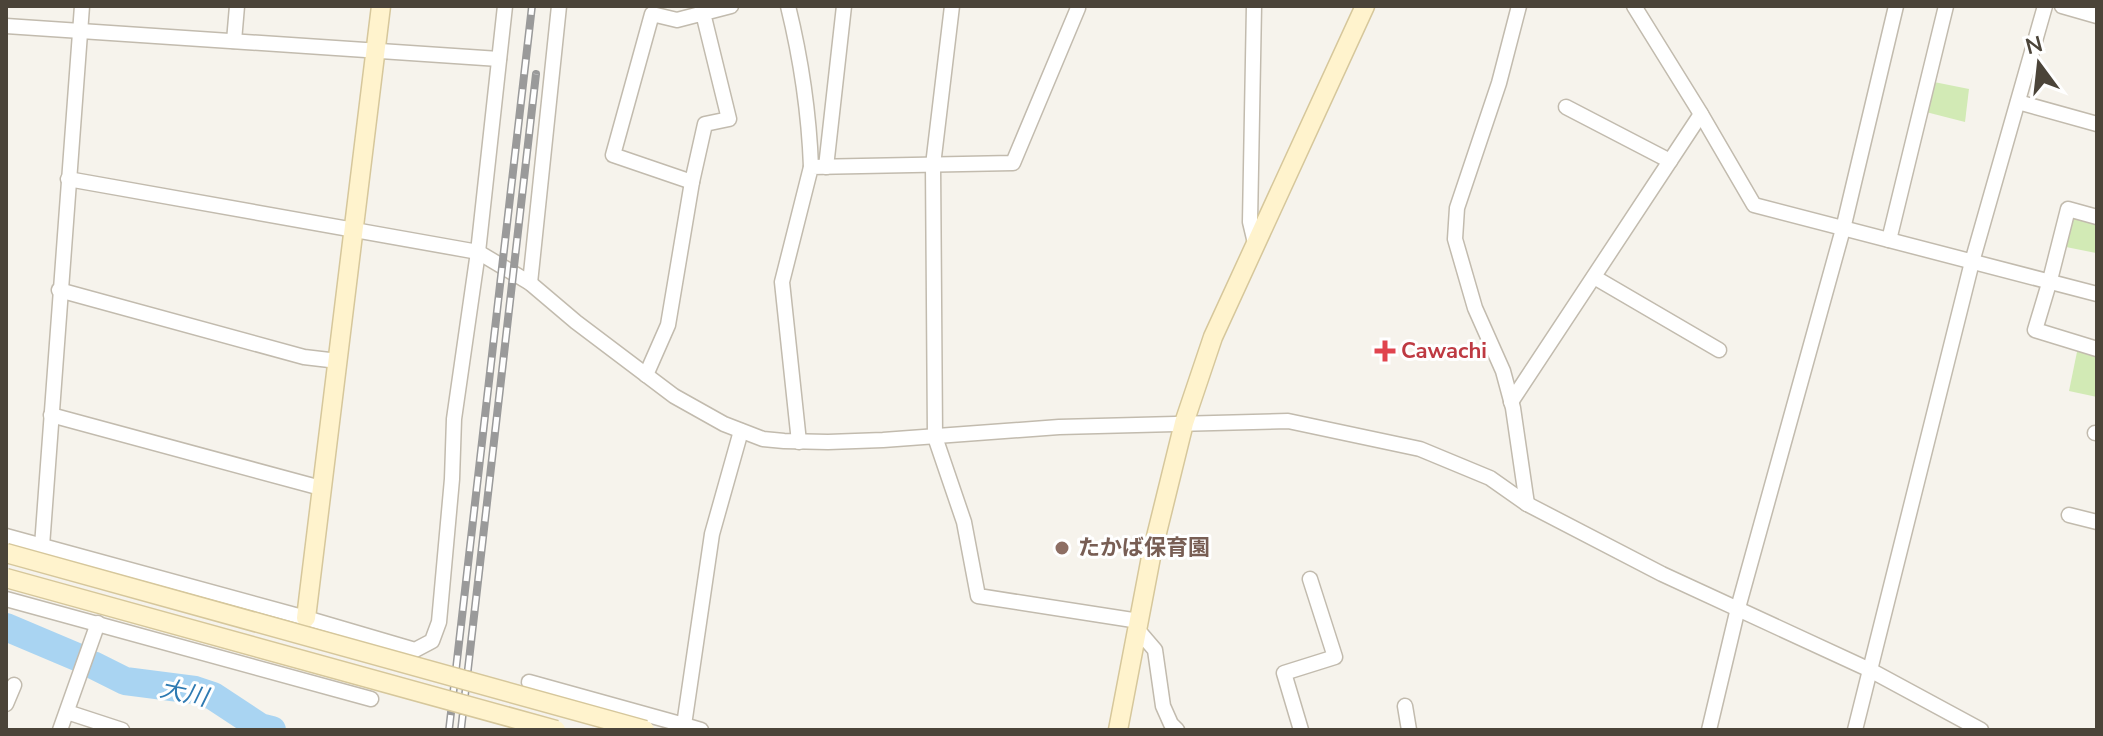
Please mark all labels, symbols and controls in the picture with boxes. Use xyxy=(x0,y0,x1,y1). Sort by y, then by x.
north arrow xyxy=(1999,24,2079,104)
text: N xyxy=(2022,29,2046,62)
place label: Cawachi xyxy=(1401,336,1487,366)
marker: Cawachi xyxy=(1376,342,1394,360)
place label: たかば保育園 xyxy=(1078,533,1210,563)
marker: たかば保育園 xyxy=(1053,539,1071,557)
water label: 大川 xyxy=(157,672,214,714)

